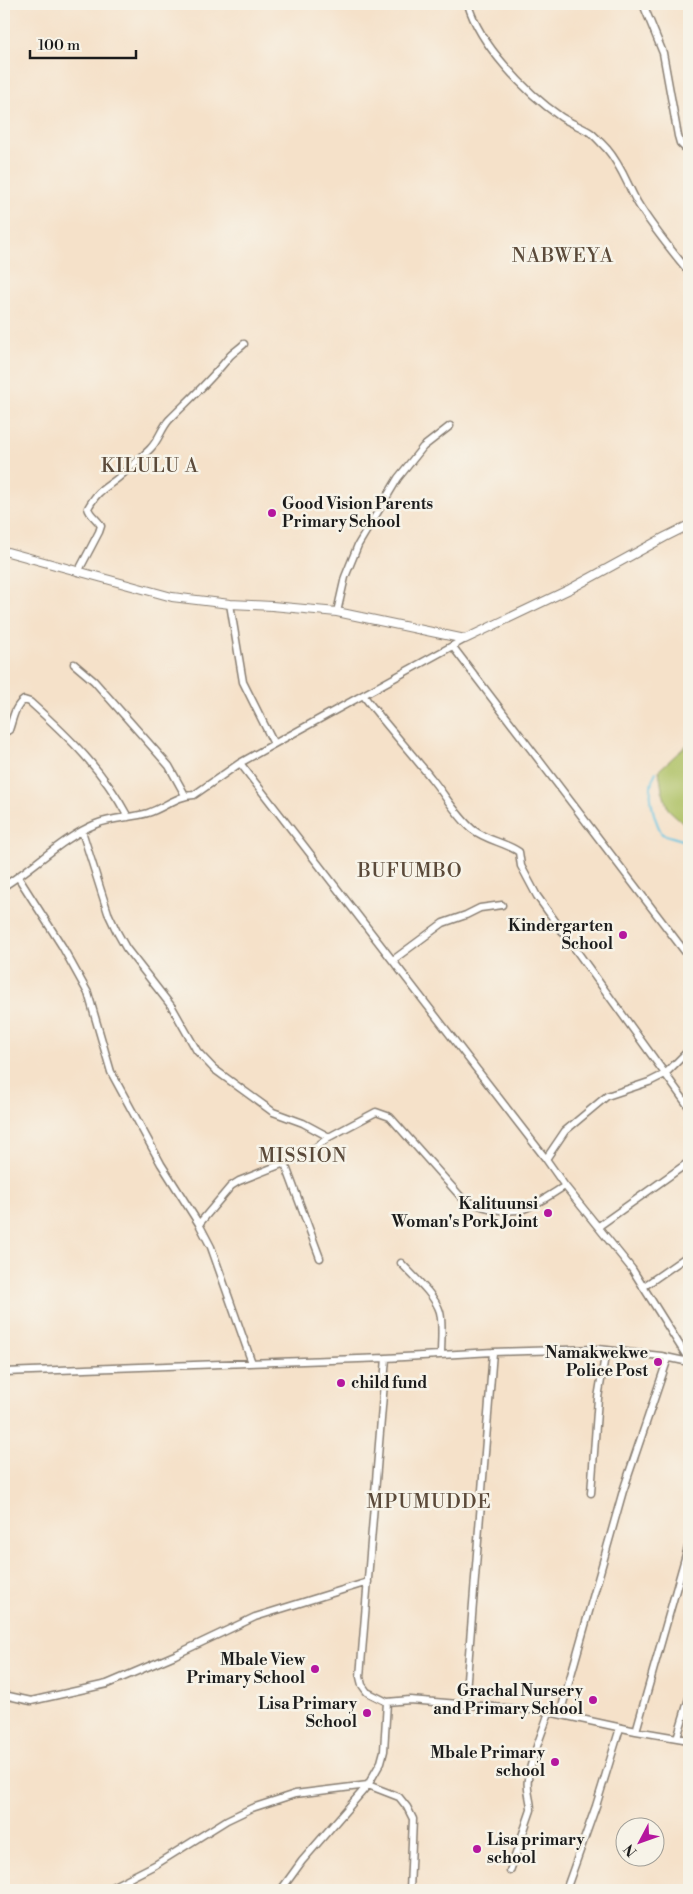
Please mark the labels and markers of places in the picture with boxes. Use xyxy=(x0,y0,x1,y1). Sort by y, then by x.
place label: Good Vision Parents Primary School xyxy=(282,494,433,532)
marker: Good Vision Parents Primary School xyxy=(266,507,278,519)
place label: Kindergarten School xyxy=(508,916,614,954)
marker: Kindergarten School xyxy=(617,929,629,941)
place label: Kalituunsi Woman's Pork Joint xyxy=(390,1194,538,1232)
marker: Kalituunsi Woman's Pork Joint xyxy=(542,1207,554,1219)
place label: Namakwekwe Police Post xyxy=(545,1343,648,1381)
marker: Namakwekwe Police Post xyxy=(652,1356,664,1368)
place label: child fund xyxy=(351,1373,427,1393)
marker: child fund xyxy=(335,1377,347,1389)
place label: Mbale View Primary School xyxy=(186,1650,306,1688)
marker: Mbale View Primary School xyxy=(309,1663,321,1675)
place label: Grachal Nursery and Primary School xyxy=(433,1681,584,1719)
place label: Lisa Primary School xyxy=(258,1694,358,1732)
marker: Grachal Nursery and Primary School xyxy=(587,1694,599,1706)
marker: Lisa Primary School xyxy=(361,1707,373,1719)
place label: Mbale Primary school xyxy=(430,1743,546,1781)
marker: Mbale Primary school xyxy=(549,1756,561,1768)
place label: Lisa primary school xyxy=(487,1830,586,1868)
marker: Lisa primary school xyxy=(471,1843,483,1855)

